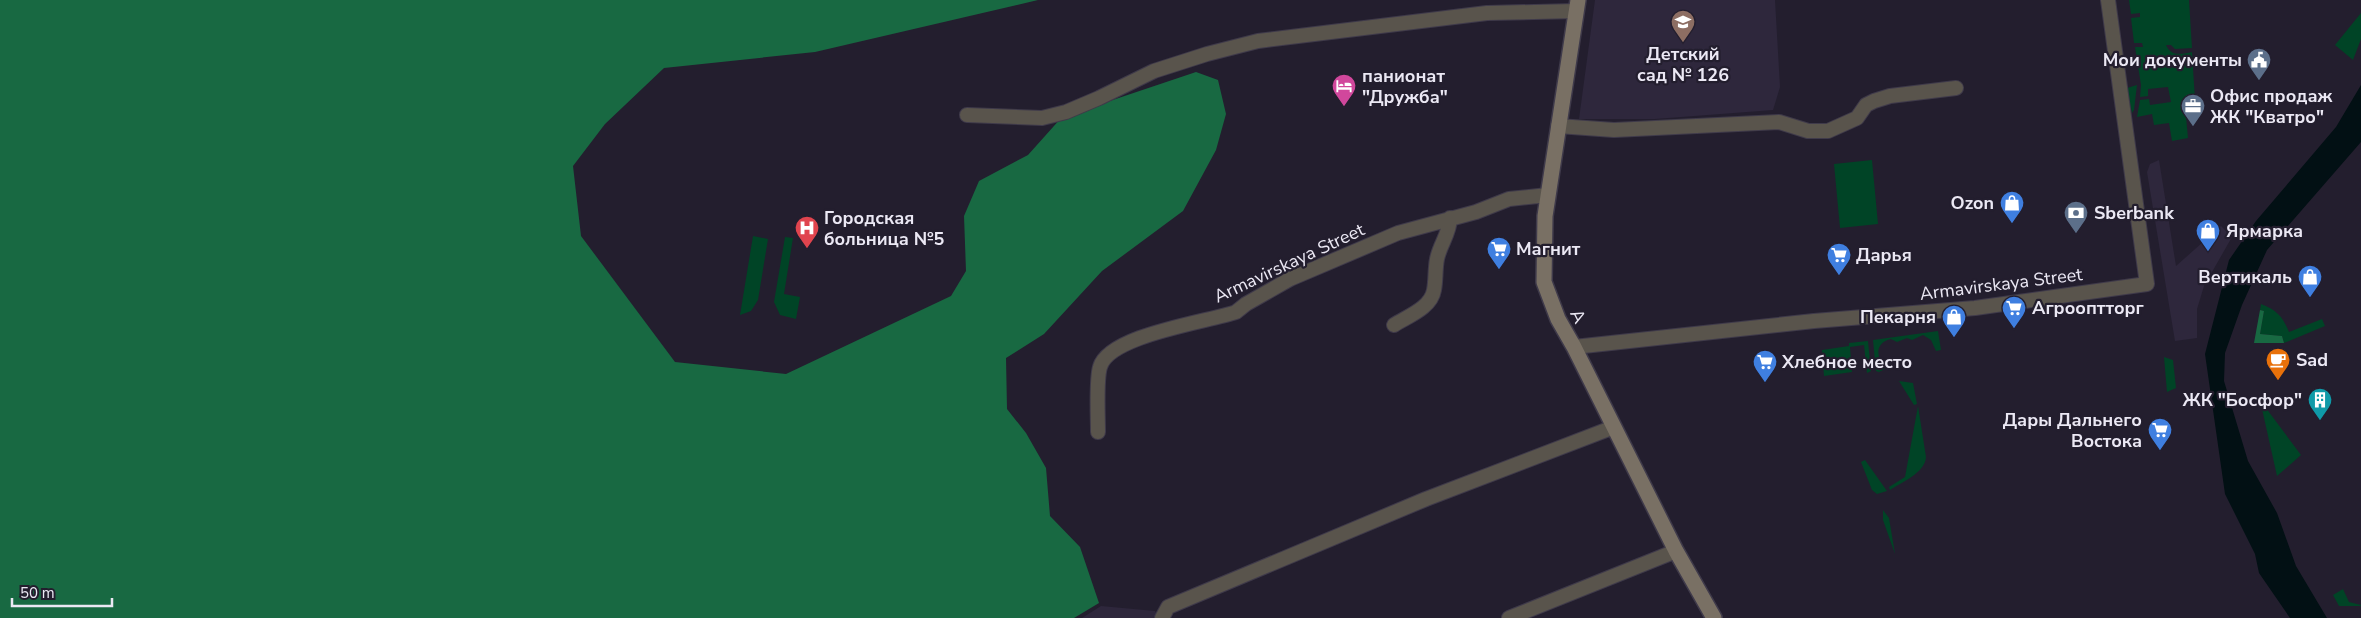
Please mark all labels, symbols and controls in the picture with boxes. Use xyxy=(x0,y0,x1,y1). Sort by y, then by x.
school or university icon: Детский сад № 126 xyxy=(1670,9,1696,43)
place label: Детский сад № 126 xyxy=(1637,42,1729,87)
public building icon: Мои документы xyxy=(2246,47,2272,81)
place label: Мои документы xyxy=(2103,48,2242,72)
place label: панионат "Дружба" xyxy=(1362,64,1448,109)
hotel icon: панионат "Дружба" xyxy=(1331,73,1357,107)
place label: Офис продаж ЖК "Кватро" xyxy=(2210,84,2332,129)
office icon: Офис продаж ЖК "Кватро" xyxy=(2180,93,2206,127)
shop icon: Ozon xyxy=(1999,190,2025,224)
place label: Ozon xyxy=(1951,191,1994,215)
bank icon: Sberbank xyxy=(2063,200,2089,234)
place label: Sberbank xyxy=(2094,201,2174,225)
place label: Городская больница №5 xyxy=(824,206,945,251)
hospital icon: Городская больница №5 xyxy=(794,215,820,249)
street label: Armavirskaya Street xyxy=(1210,217,1369,308)
shop icon: Ярмарка xyxy=(2195,218,2221,252)
place label: Ярмарка xyxy=(2226,219,2303,243)
supermarket icon: Магнит xyxy=(1486,236,1512,270)
place label: Магнит xyxy=(1516,237,1581,261)
supermarket icon: Дарья xyxy=(1826,242,1852,276)
place label: Дарья xyxy=(1856,243,1912,267)
street label: Armavirskaya Street xyxy=(1918,262,2084,306)
shop icon: Вертикаль xyxy=(2297,264,2323,298)
place label: Вертикаль xyxy=(2198,265,2292,289)
supermarket icon: Агрооптторг xyxy=(2001,295,2027,329)
place label: Агрооптторг xyxy=(2032,296,2144,320)
shop icon: Пекарня xyxy=(1941,304,1967,338)
street label: A xyxy=(1564,305,1592,327)
place label: Пекарня xyxy=(1860,305,1936,329)
cafe icon: Sad xyxy=(2265,347,2291,381)
place label: Sad xyxy=(2296,348,2328,372)
supermarket icon: Хлебное место xyxy=(1752,349,1778,383)
place label: Хлебное место xyxy=(1781,350,1912,374)
building icon: ЖК "Босфор" xyxy=(2307,387,2333,421)
place label: ЖК "Босфор" xyxy=(2182,388,2302,412)
place label: Дары Дальнего Востока xyxy=(2003,408,2142,453)
supermarket icon: Дары Дальнего Востока xyxy=(2147,417,2173,451)
scale bar xyxy=(12,576,112,608)
text: 50 m xyxy=(20,583,55,603)

